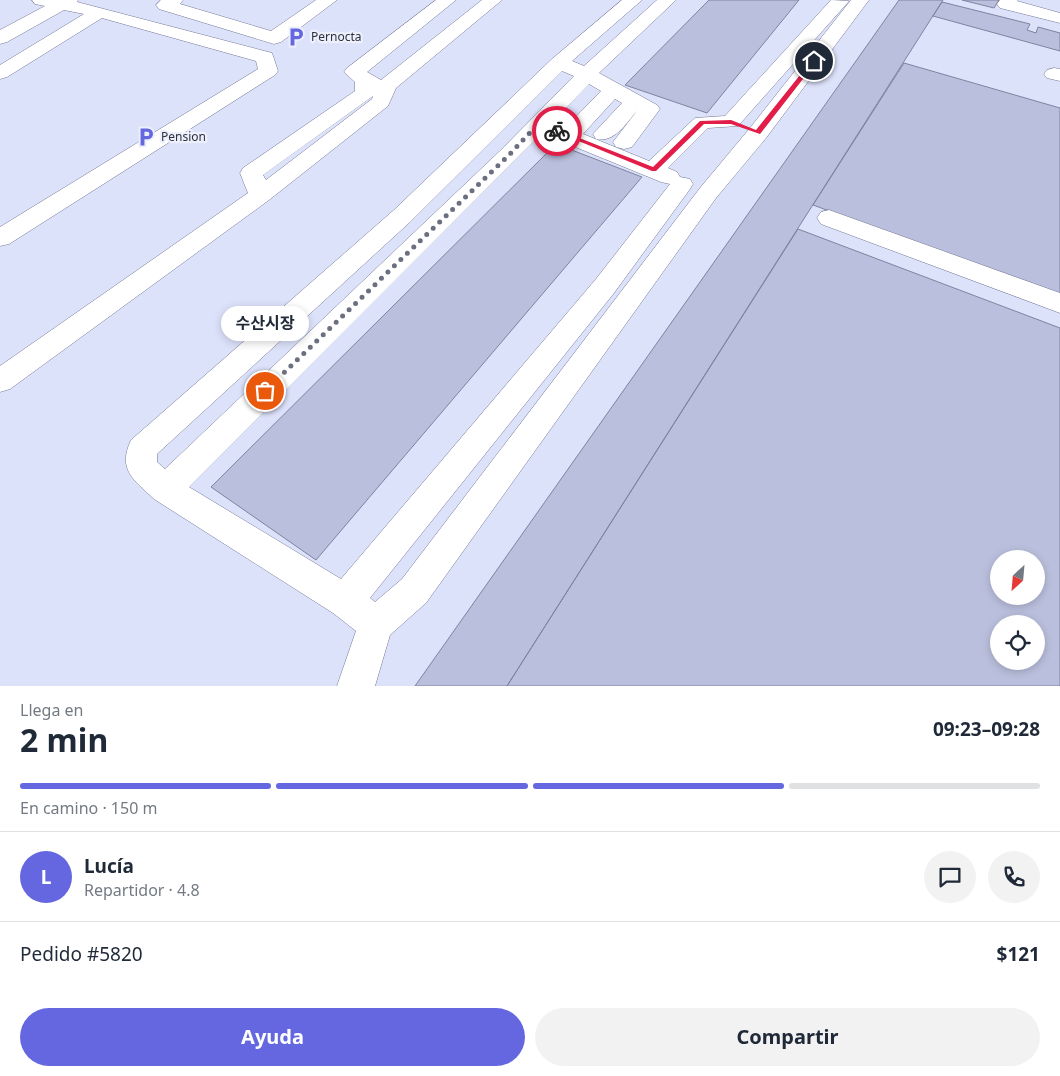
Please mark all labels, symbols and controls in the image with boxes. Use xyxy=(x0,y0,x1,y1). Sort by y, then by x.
parking icon: Pernocta xyxy=(285,26,307,48)
place label: Pernocta xyxy=(311,28,361,45)
pin xyxy=(793,40,835,82)
icon: home xyxy=(800,47,828,75)
courier xyxy=(532,106,582,156)
icon: bike xyxy=(543,117,571,145)
parking icon: Pension xyxy=(135,126,157,148)
place label: Pension xyxy=(161,128,206,145)
callout: 수산시장 xyxy=(221,306,309,341)
text: 수산시장 xyxy=(236,312,294,334)
pin xyxy=(244,370,286,412)
icon: bag xyxy=(251,377,279,405)
north arrow xyxy=(990,550,1045,605)
map controls xyxy=(990,550,1045,670)
button: locate xyxy=(990,615,1045,670)
text: Llega en xyxy=(20,699,83,721)
text: 09:23–09:28 xyxy=(933,716,1040,742)
text: 2 min xyxy=(20,718,108,761)
text: En camino · 150 m xyxy=(20,797,157,819)
button: chat xyxy=(924,851,976,903)
button: phone xyxy=(988,851,1040,903)
text: Lucía xyxy=(84,853,134,879)
text: L xyxy=(41,864,51,890)
text: Repartidor · 4.8 xyxy=(84,879,200,901)
text: Pedido #5820 xyxy=(20,941,143,967)
text: $121 xyxy=(997,941,1040,967)
button: Ayuda xyxy=(20,1008,525,1066)
button: Compartir xyxy=(535,1008,1040,1066)

